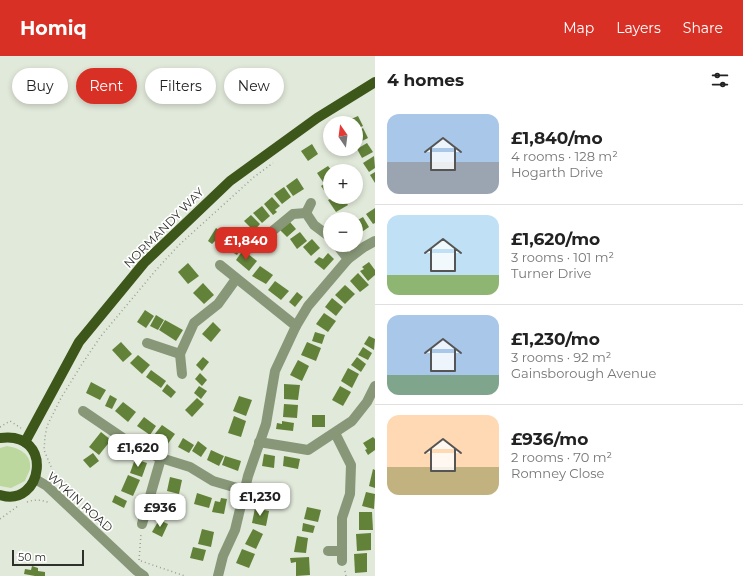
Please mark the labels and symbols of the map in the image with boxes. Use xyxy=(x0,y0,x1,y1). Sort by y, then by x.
north arrow xyxy=(323,116,363,156)
street label: NORMANDY WAY xyxy=(120,184,207,271)
pin: £1,840 xyxy=(213,227,279,261)
pin: £1,620 xyxy=(105,434,171,468)
street label: WYKIN ROAD xyxy=(45,468,116,535)
pin: £1,230 xyxy=(227,483,293,517)
pin: £936 xyxy=(136,494,184,528)
scale bar xyxy=(12,548,84,567)

